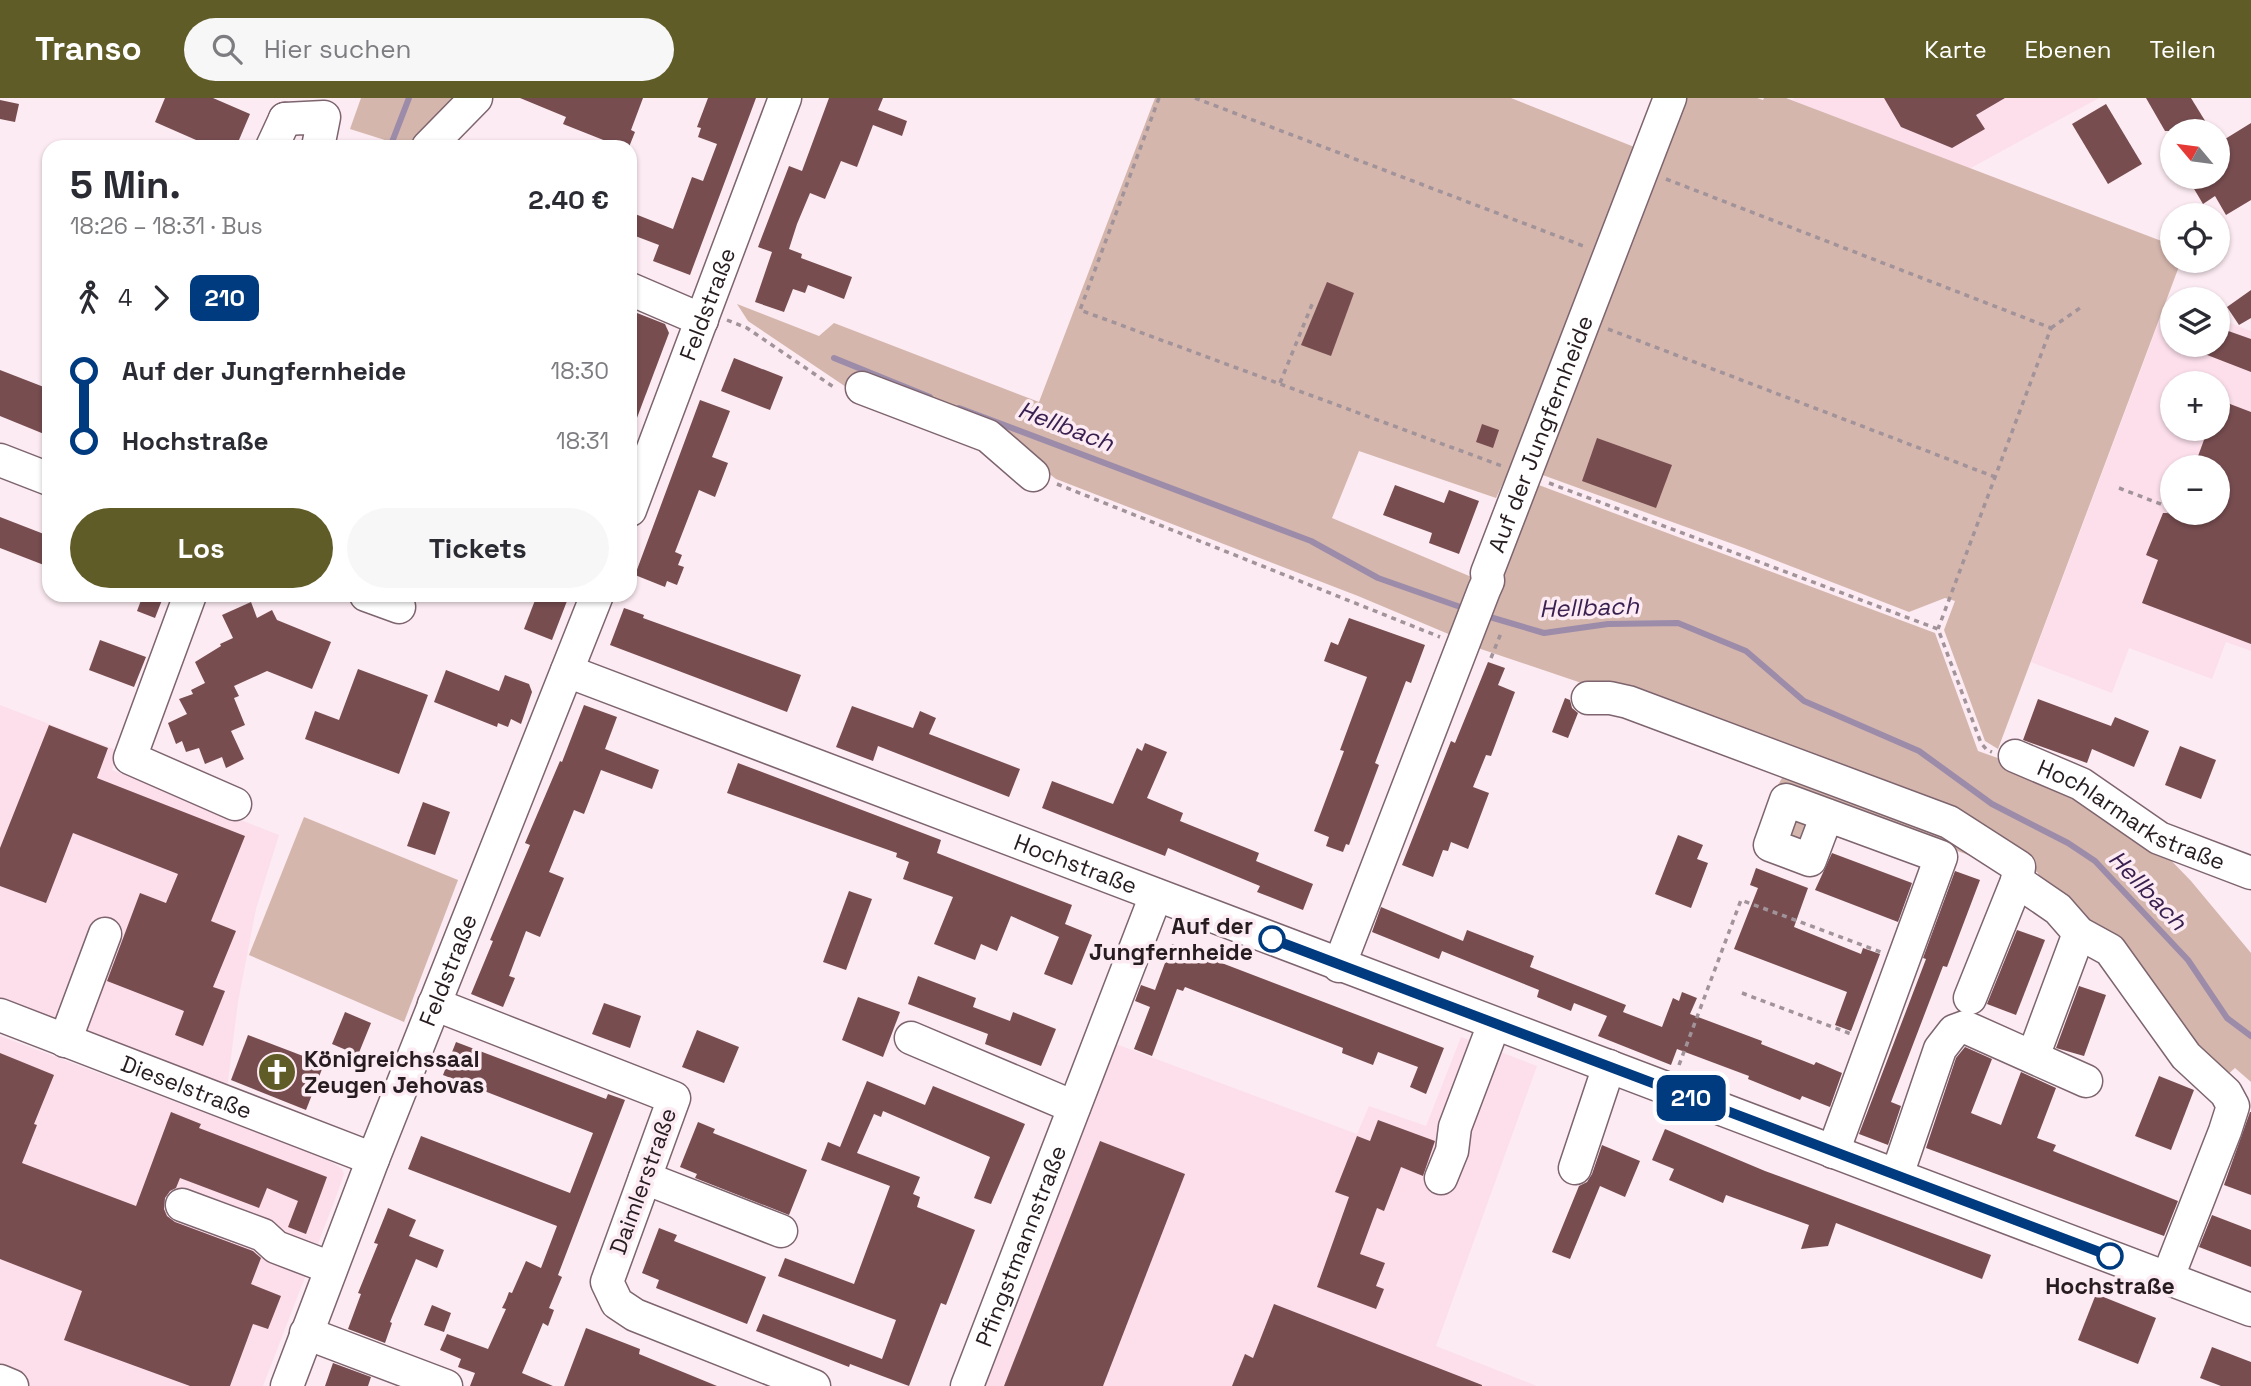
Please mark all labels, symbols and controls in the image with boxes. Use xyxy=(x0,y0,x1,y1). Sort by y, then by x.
search box xyxy=(184,18,674,81)
text: Transo xyxy=(35,28,142,70)
icon: search xyxy=(208,30,246,68)
text: Hier suchen xyxy=(264,32,411,66)
text: Karte xyxy=(1924,34,1987,65)
text: Ebenen xyxy=(2025,34,2111,65)
text: Teilen xyxy=(2149,34,2216,65)
north arrow xyxy=(2160,119,2230,189)
map controls xyxy=(2160,119,2230,525)
text: 5 Min. xyxy=(70,161,181,209)
text: 2.40 € xyxy=(528,183,609,217)
button: locate xyxy=(2160,203,2230,273)
text: 18:26 – 18:31 · Bus xyxy=(70,211,263,241)
street label: Feldstraße xyxy=(673,243,742,365)
icon: walk xyxy=(70,279,108,317)
icon: forward xyxy=(142,279,180,317)
text: 210 xyxy=(204,282,245,313)
text: 4 xyxy=(118,283,132,313)
button: layers xyxy=(2160,287,2230,357)
street label: Auf der Jungfernheide xyxy=(1481,311,1600,557)
text: Auf der Jungfernheide xyxy=(122,354,406,388)
text: 18:30 xyxy=(551,356,609,386)
button: + xyxy=(2160,371,2230,441)
water label: Hellbach xyxy=(1014,394,1119,459)
text: Hochstraße xyxy=(122,424,268,458)
text: 18:31 xyxy=(556,426,609,456)
button: − xyxy=(2160,455,2230,525)
button: Los xyxy=(70,508,333,588)
button: Tickets xyxy=(347,508,609,588)
water label: Hellbach xyxy=(1539,590,1641,624)
street label: Hochlarmarkstraße xyxy=(2033,752,2229,877)
street label: Hochstraße xyxy=(1010,827,1141,901)
water label: Hellbach xyxy=(2102,843,2195,938)
street label: Feldstraße xyxy=(412,910,484,1031)
place label: Auf der Jungfernheide xyxy=(1089,911,1253,967)
marker: Auf der Jungfernheide xyxy=(1259,926,1285,952)
place label: Königreichssaal Zeugen Jehovas xyxy=(304,1044,484,1100)
street label: Dieselstraße xyxy=(117,1048,256,1126)
church icon: Königreichssaal Zeugen Jehovas xyxy=(256,1051,298,1093)
line badge: 210 xyxy=(1651,1075,1731,1121)
text: 210 xyxy=(1671,1082,1711,1113)
street label: Daimlerstraße xyxy=(603,1104,683,1258)
street label: Pfingstmannstraße xyxy=(969,1141,1073,1351)
marker: Hochstraße xyxy=(2097,1243,2123,1269)
place label: Hochstraße xyxy=(2045,1271,2175,1301)

